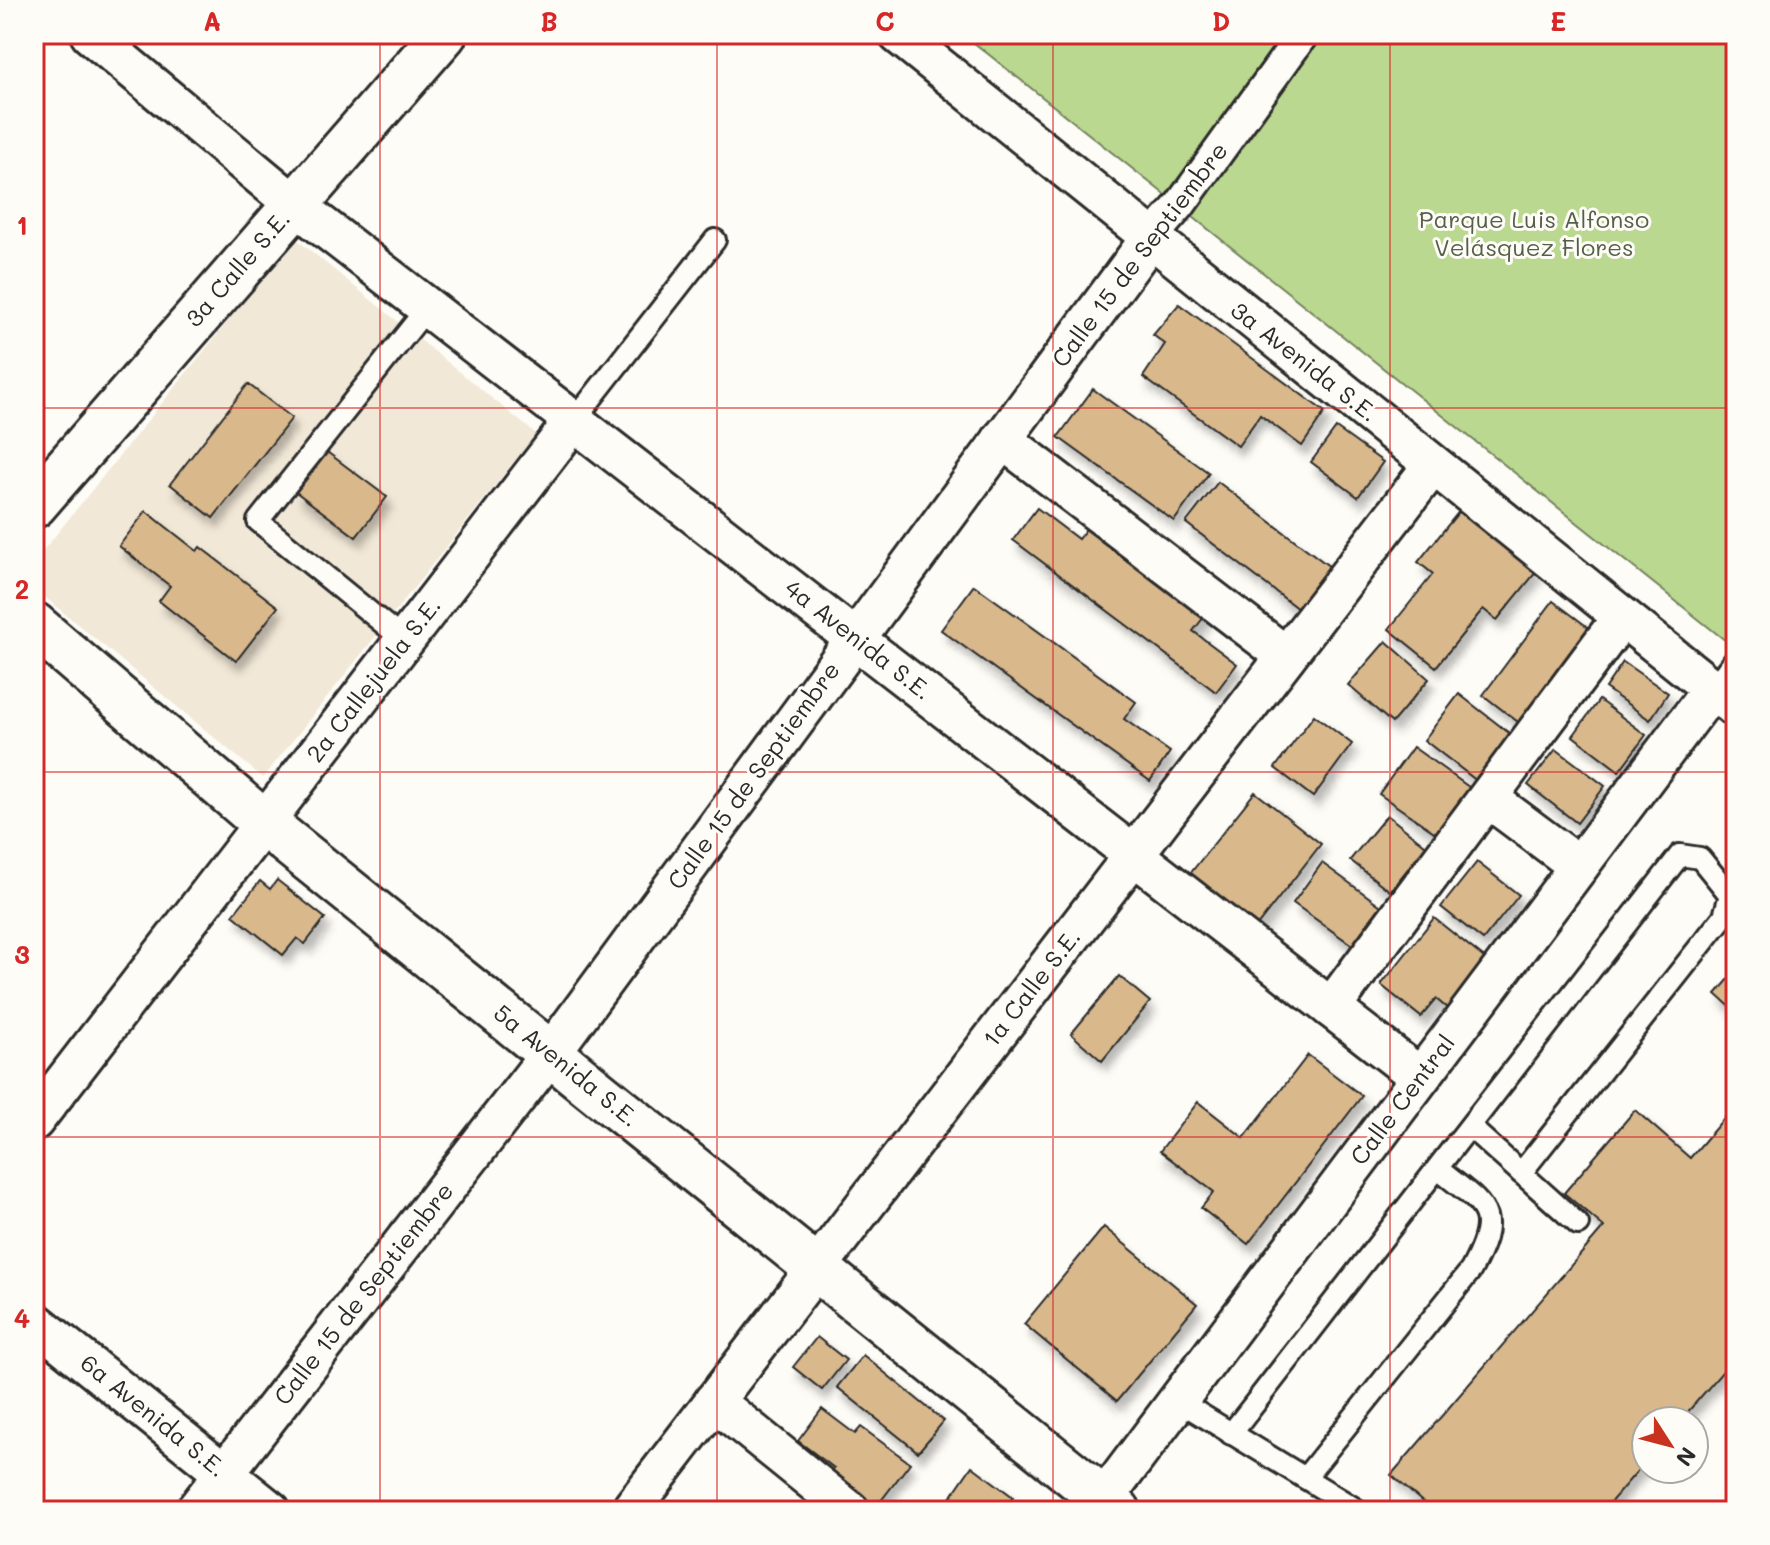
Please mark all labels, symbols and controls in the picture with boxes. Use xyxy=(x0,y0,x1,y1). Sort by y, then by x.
text: A xyxy=(203,4,221,38)
text: B xyxy=(540,4,558,38)
text: C xyxy=(875,4,895,38)
text: D xyxy=(1212,4,1230,38)
text: E xyxy=(1550,4,1566,38)
street label: Calle 15 de Septiembre xyxy=(1044,135,1234,373)
street label: 3a Calle S.E. xyxy=(178,203,296,333)
park label: Parque Luis Alfonso Velásquez Flores xyxy=(1419,203,1649,262)
text: 1 xyxy=(16,208,28,242)
street label: 3a Avenida S.E. xyxy=(1225,294,1385,428)
text: 2 xyxy=(15,572,29,606)
street label: 4a Avenida S.E. xyxy=(779,572,939,706)
street label: 2a Callejuela S.E. xyxy=(299,590,447,768)
street label: Calle 15 de Septiembre xyxy=(660,655,846,895)
street label: 1a Calle S.E. xyxy=(975,922,1087,1052)
text: 3 xyxy=(14,937,30,971)
street label: 5a Avenida S.E. xyxy=(488,997,646,1133)
street label: Calle Central xyxy=(1343,1028,1461,1171)
street label: Calle 15 de Septiembre xyxy=(266,1176,459,1411)
text: 4 xyxy=(14,1301,30,1335)
street label: 6a Avenida S.E. xyxy=(75,1347,233,1483)
north arrow xyxy=(1630,1405,1710,1485)
text: N xyxy=(1670,1442,1703,1472)

